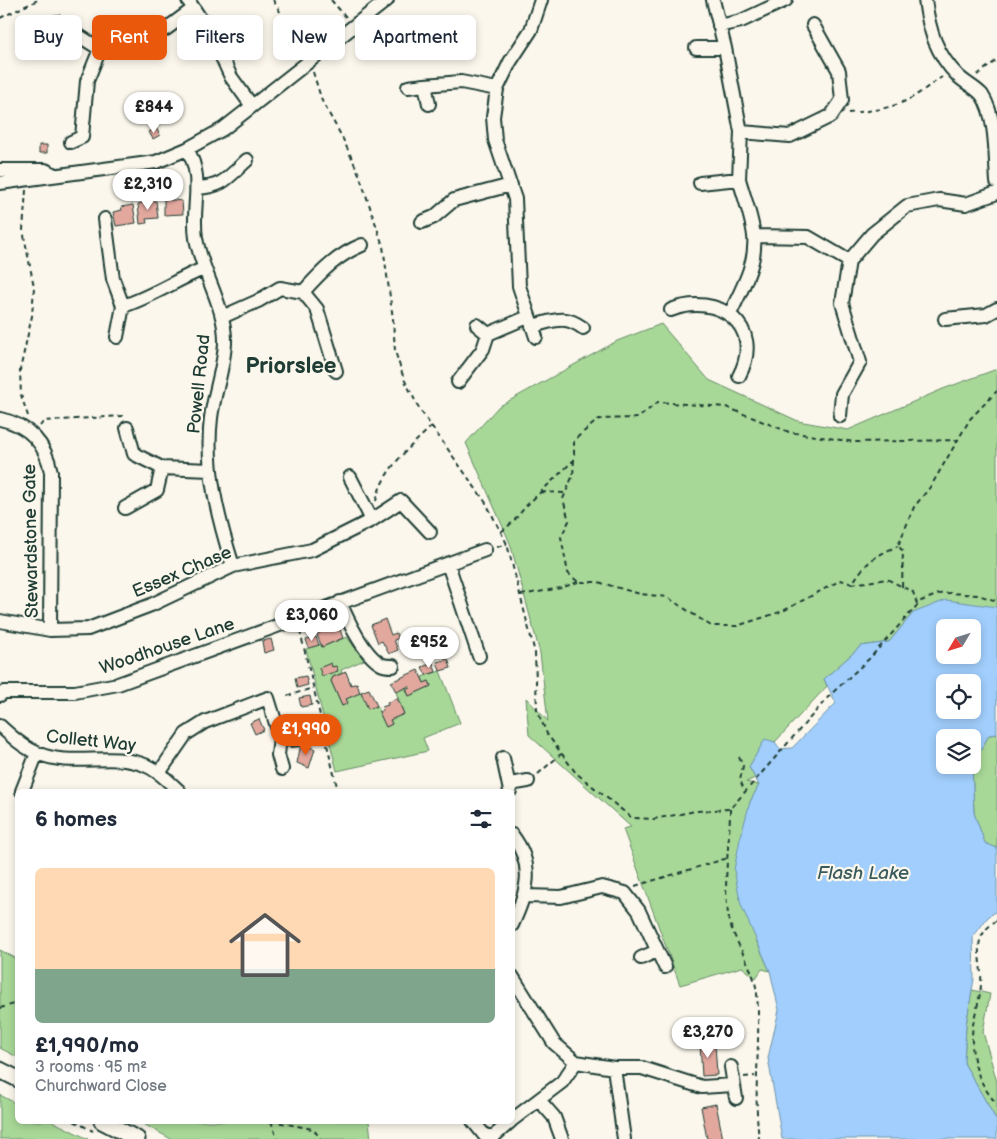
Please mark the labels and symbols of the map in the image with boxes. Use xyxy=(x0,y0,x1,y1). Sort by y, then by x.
pin: £844 xyxy=(124,92,184,134)
pin: £2,310 xyxy=(107,168,189,211)
street label: Powell Road xyxy=(183,333,215,435)
district label: Priorslee xyxy=(246,353,336,380)
street label: Stewardstone Gate xyxy=(19,463,43,618)
street label: Essex Chase xyxy=(129,542,235,602)
pin: £3,060 xyxy=(271,600,353,642)
street label: Woodhouse Lane xyxy=(97,613,238,679)
north arrow xyxy=(936,619,981,664)
pin: £952 xyxy=(399,626,459,669)
pin: £1,990 xyxy=(265,714,347,756)
street label: Collett Way xyxy=(45,726,138,756)
water label: Flash Lake xyxy=(817,862,909,885)
pin: £3,270 xyxy=(667,1016,749,1059)

